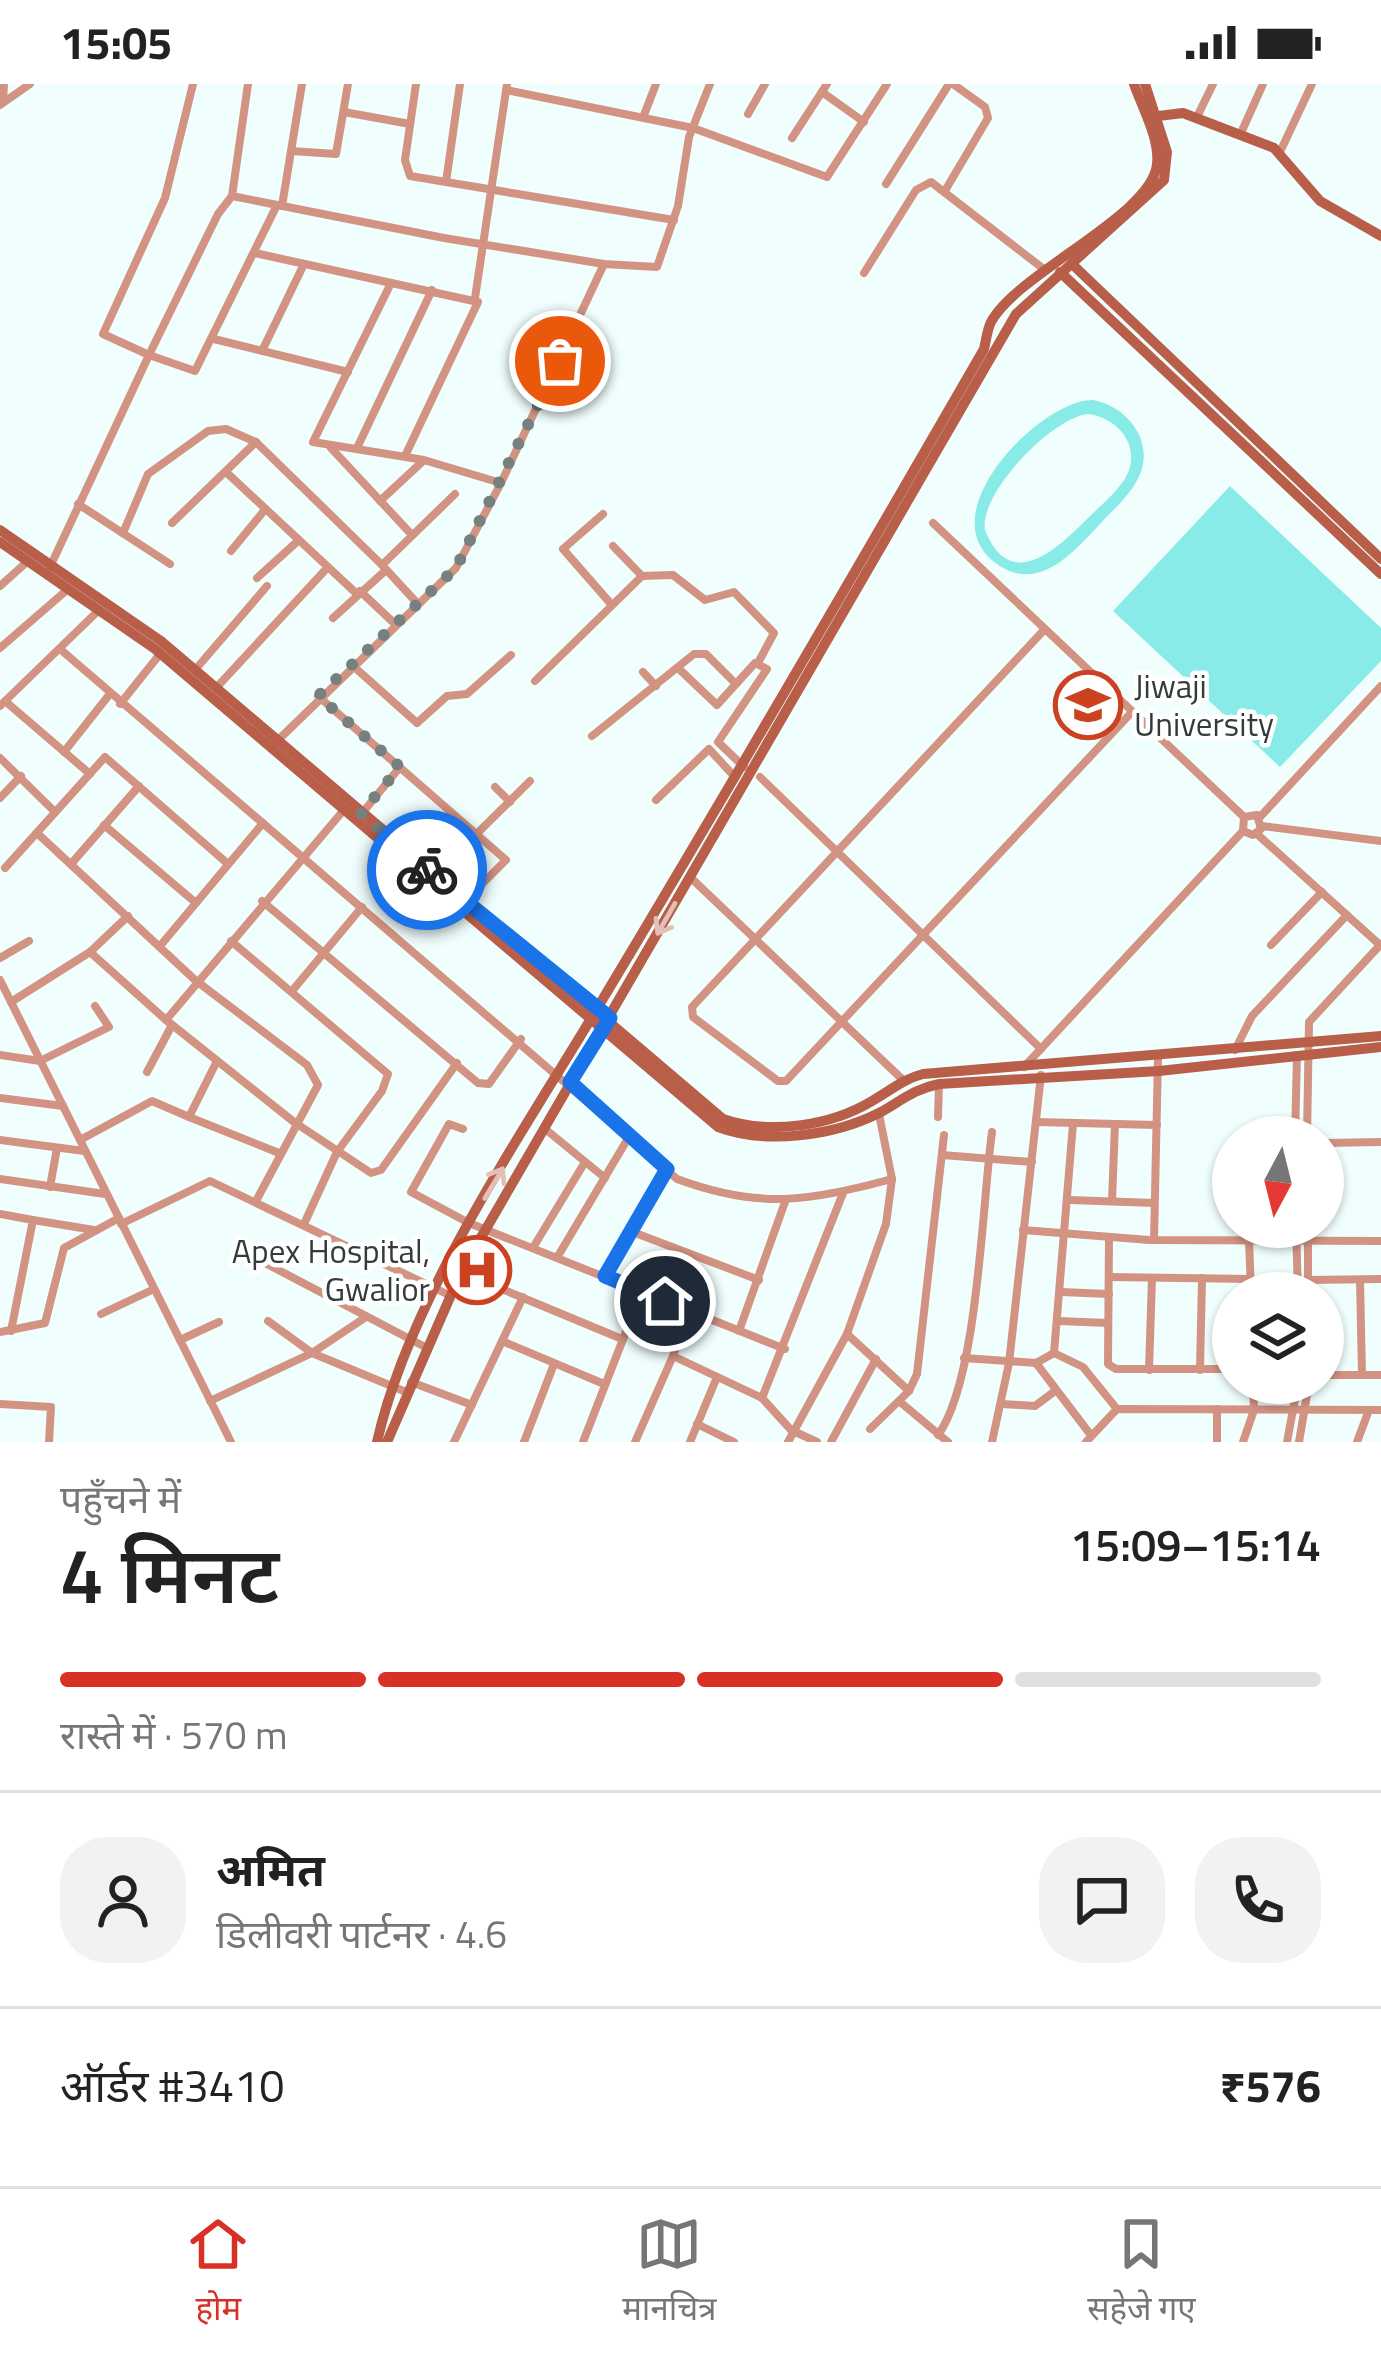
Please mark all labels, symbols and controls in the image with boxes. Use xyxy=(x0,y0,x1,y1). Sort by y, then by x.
text: 15:05 xyxy=(60,8,172,76)
pin xyxy=(509,310,611,412)
icon: bag xyxy=(527,328,593,394)
place label: Jiwaji University xyxy=(1134,661,1274,749)
school or university icon: Jiwaji University xyxy=(1053,670,1123,740)
courier xyxy=(367,810,487,930)
icon: bike xyxy=(394,837,460,903)
one-way arrow xyxy=(654,901,678,936)
north arrow xyxy=(1212,1116,1344,1248)
map controls xyxy=(1212,1116,1344,1404)
one-way arrow xyxy=(482,1166,506,1201)
place label: Apex Hospital, Gwalior xyxy=(232,1226,430,1314)
hospital icon: Apex Hospital, Gwalior xyxy=(442,1235,512,1305)
pin xyxy=(614,1250,716,1352)
icon: home xyxy=(632,1268,698,1334)
button: layers xyxy=(1212,1272,1344,1404)
text: पहुँचने में xyxy=(60,1469,181,1528)
text: 15:09–15:14 xyxy=(1070,1510,1321,1578)
text: 4 मिनट xyxy=(60,1515,279,1633)
text: रास्ते में · 570 m xyxy=(60,1705,288,1764)
text: अमित xyxy=(216,1835,325,1903)
button: person xyxy=(60,1837,186,1963)
button: chat xyxy=(1039,1837,1165,1963)
button: phone xyxy=(1195,1837,1321,1963)
text: डिलीवरी पार्टनर · 4.6 xyxy=(216,1904,507,1963)
text: ऑर्डर #3410 xyxy=(60,2051,284,2119)
text: ₹576 xyxy=(1220,2051,1321,2119)
tab: होम xyxy=(185,2211,251,2333)
tab: मानचित्र xyxy=(622,2211,716,2333)
tab: सहेजे गए xyxy=(1087,2211,1196,2333)

